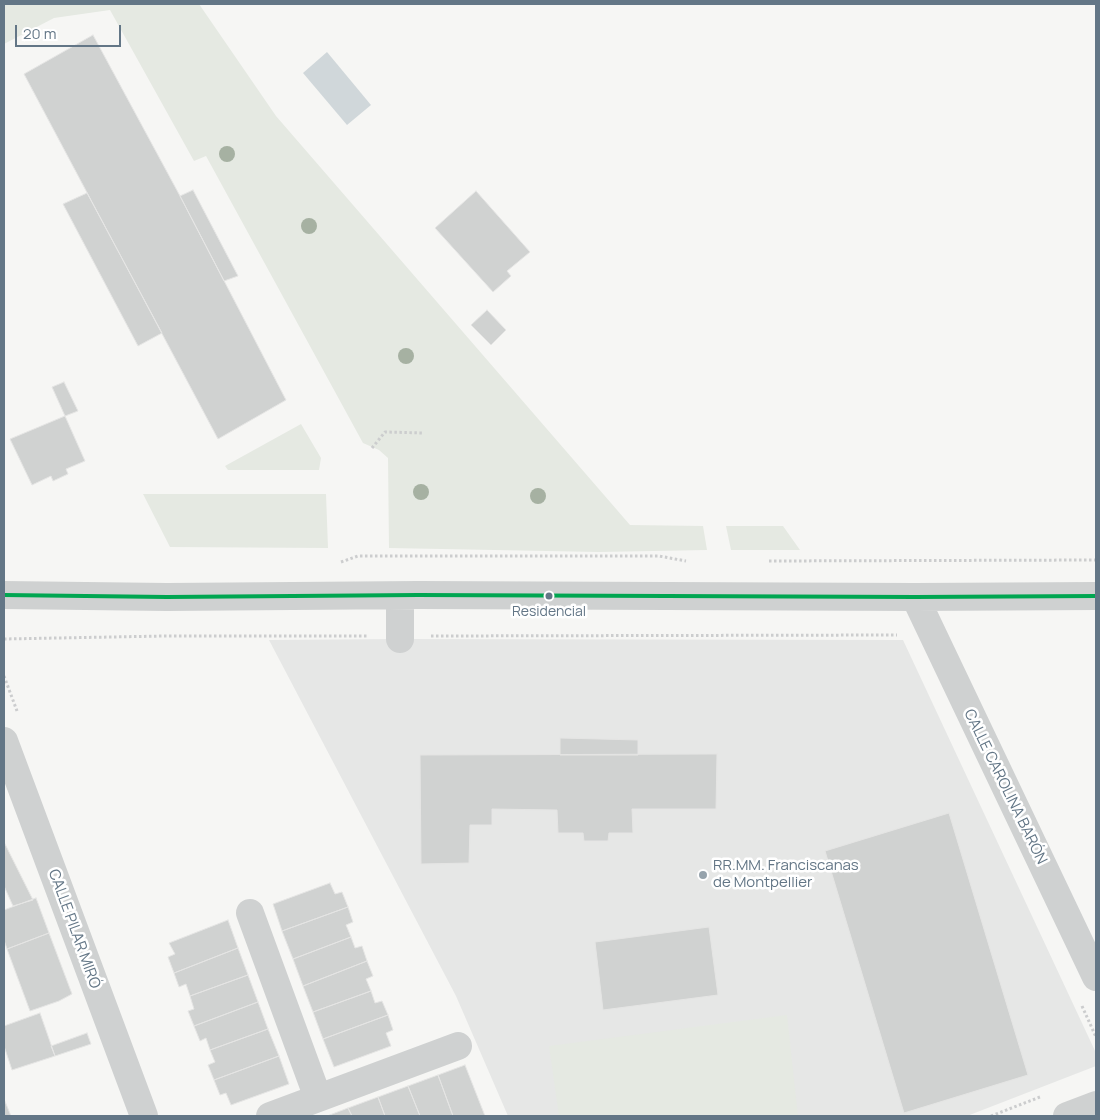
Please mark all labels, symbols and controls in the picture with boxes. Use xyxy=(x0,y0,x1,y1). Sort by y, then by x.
scale bar xyxy=(18,15,124,47)
text: 20 m xyxy=(23,23,56,44)
marker: Residencial xyxy=(544,591,554,601)
place label: Residencial xyxy=(512,604,586,620)
street label: CALLE CAROLINA BARÓN xyxy=(960,707,1050,867)
place label: RR.MM. Franciscanas de Montpellier xyxy=(713,857,859,892)
street label: CALLE PILAR MIRÓ xyxy=(44,867,104,991)
marker: RR.MM. Franciscanas de Montpellier xyxy=(697,869,709,881)

